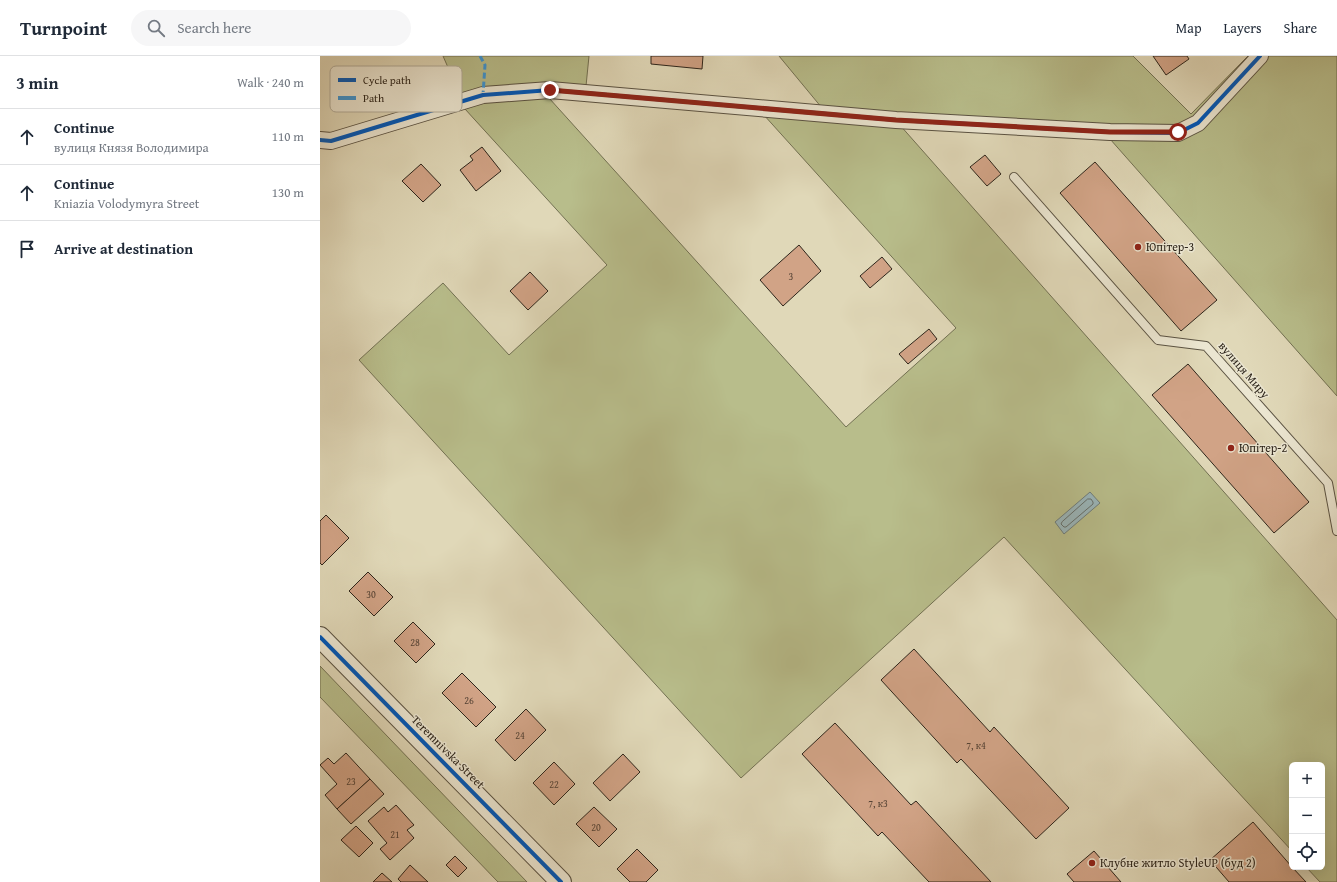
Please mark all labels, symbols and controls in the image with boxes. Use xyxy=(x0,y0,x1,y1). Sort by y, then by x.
search box xyxy=(131,10,411,46)
text: Turnpoint xyxy=(20,14,107,42)
icon: search xyxy=(145,17,167,39)
text: Search here xyxy=(177,17,251,38)
text: Map xyxy=(1176,18,1202,38)
text: Layers xyxy=(1224,18,1262,38)
text: Share xyxy=(1284,18,1317,38)
legend xyxy=(330,66,462,112)
text: 3 min xyxy=(16,70,58,95)
text: Cycle path xyxy=(363,72,412,88)
text: Walk · 240 m xyxy=(237,73,304,92)
route end xyxy=(541,81,559,99)
text: Path xyxy=(363,90,385,106)
text: Continue xyxy=(54,117,115,138)
route start xyxy=(1169,123,1187,141)
icon: ahead xyxy=(16,126,38,148)
text: 110 m xyxy=(272,127,304,146)
text: вулиця Князя Володимира xyxy=(54,138,209,157)
text: Continue xyxy=(54,173,115,194)
icon: ahead xyxy=(16,182,38,204)
text: 130 m xyxy=(272,183,304,202)
text: Kniazia Volodymyra Street xyxy=(54,194,199,213)
icon: arrive xyxy=(16,238,38,260)
text: Arrive at destination xyxy=(54,238,193,259)
place label: Юпітер-3 xyxy=(1146,238,1194,255)
marker: Юпітер-3 xyxy=(1133,242,1143,252)
house number: 3 xyxy=(789,269,794,284)
street label: вулиця Миру xyxy=(1215,338,1274,402)
place label: Юпітер-2 xyxy=(1239,439,1287,456)
marker: Юпітер-2 xyxy=(1226,443,1236,453)
house number: 30 xyxy=(366,587,376,602)
house number: 28 xyxy=(410,635,420,650)
house number: 26 xyxy=(464,693,474,708)
street label: Teremnivska Street xyxy=(408,711,489,793)
house number: 24 xyxy=(515,728,525,743)
house number: 7, к4 xyxy=(966,738,986,753)
map controls xyxy=(1289,762,1325,870)
button: + xyxy=(1289,762,1325,798)
house number: 23 xyxy=(346,774,356,789)
house number: 22 xyxy=(549,777,559,792)
house number: 7, к3 xyxy=(868,796,888,811)
button: − xyxy=(1289,798,1325,834)
house number: 20 xyxy=(591,820,601,835)
house number: 21 xyxy=(390,827,400,842)
button: locate xyxy=(1289,834,1325,870)
place label: Клубне житло StyleUP (буд 2) xyxy=(1100,854,1256,871)
marker: Клубне житло StyleUP (буд 2) xyxy=(1087,858,1097,868)

